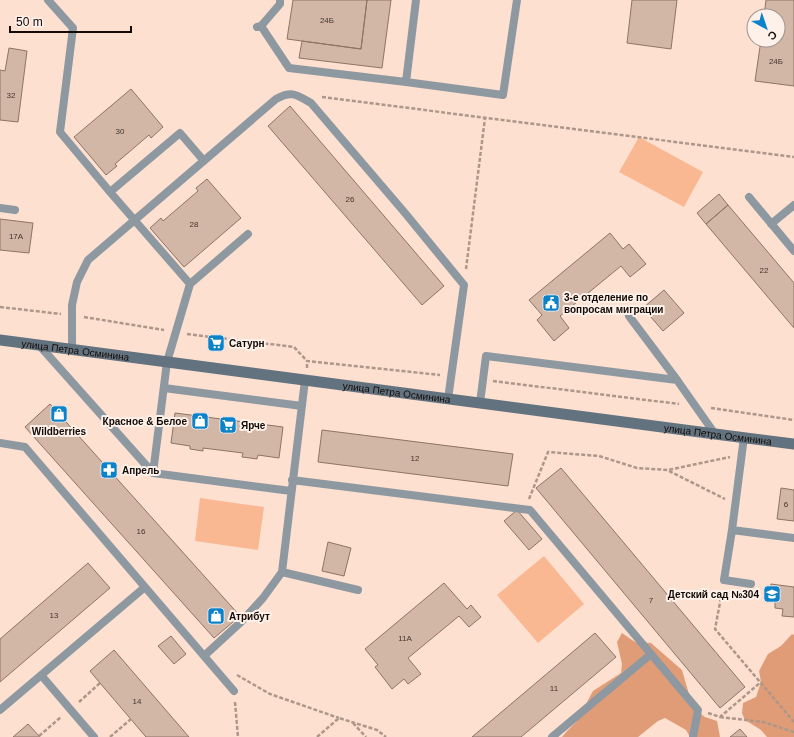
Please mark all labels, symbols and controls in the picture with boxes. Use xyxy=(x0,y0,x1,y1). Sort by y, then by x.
scale bar xyxy=(10,8,131,34)
north arrow xyxy=(746,8,786,48)
text: 50 m xyxy=(16,15,43,29)
house number: 24Б xyxy=(320,16,334,25)
text: С xyxy=(765,29,779,43)
house number: 24Б xyxy=(769,57,783,66)
house number: 32 xyxy=(7,91,16,100)
house number: 30 xyxy=(116,127,125,136)
house number: 26 xyxy=(346,195,355,204)
house number: 28 xyxy=(190,220,199,229)
house number: 17А xyxy=(9,232,24,241)
house number: 22 xyxy=(760,266,769,275)
place label: 3-е отделение по вопросам миграции xyxy=(564,292,664,315)
public building icon: 3-е отделение по вопросам миграции xyxy=(541,293,561,313)
supermarket icon: Сатурн xyxy=(206,333,226,353)
street label: улица Петра Осминина xyxy=(21,338,130,363)
place label: Сатурн xyxy=(229,338,265,349)
street label: улица Петра Осминина xyxy=(342,380,452,405)
shop icon: Wildberries xyxy=(49,404,69,424)
shop icon: Красное & Белое xyxy=(190,411,210,431)
supermarket icon: Ярче xyxy=(218,415,238,435)
place label: Красное & Белое xyxy=(103,416,187,427)
place label: Ярче xyxy=(241,420,266,431)
street label: улица Петра Осминина xyxy=(663,422,773,447)
place label: Wildberries xyxy=(32,426,87,437)
house number: 12 xyxy=(411,454,420,463)
pharmacy icon: Апрель xyxy=(99,460,119,480)
place label: Апрель xyxy=(122,465,159,476)
house number: 6 xyxy=(784,500,789,509)
house number: 16 xyxy=(137,527,146,536)
school or university icon: Детский сад №304 xyxy=(762,584,782,604)
place label: Детский сад №304 xyxy=(668,589,759,600)
house number: 7 xyxy=(649,596,654,605)
shop icon: Атрибут xyxy=(206,606,226,626)
house number: 13 xyxy=(50,611,59,620)
place label: Атрибут xyxy=(229,611,270,622)
house number: 11А xyxy=(398,634,412,643)
house number: 11 xyxy=(550,684,559,693)
house number: 14 xyxy=(133,697,142,706)

